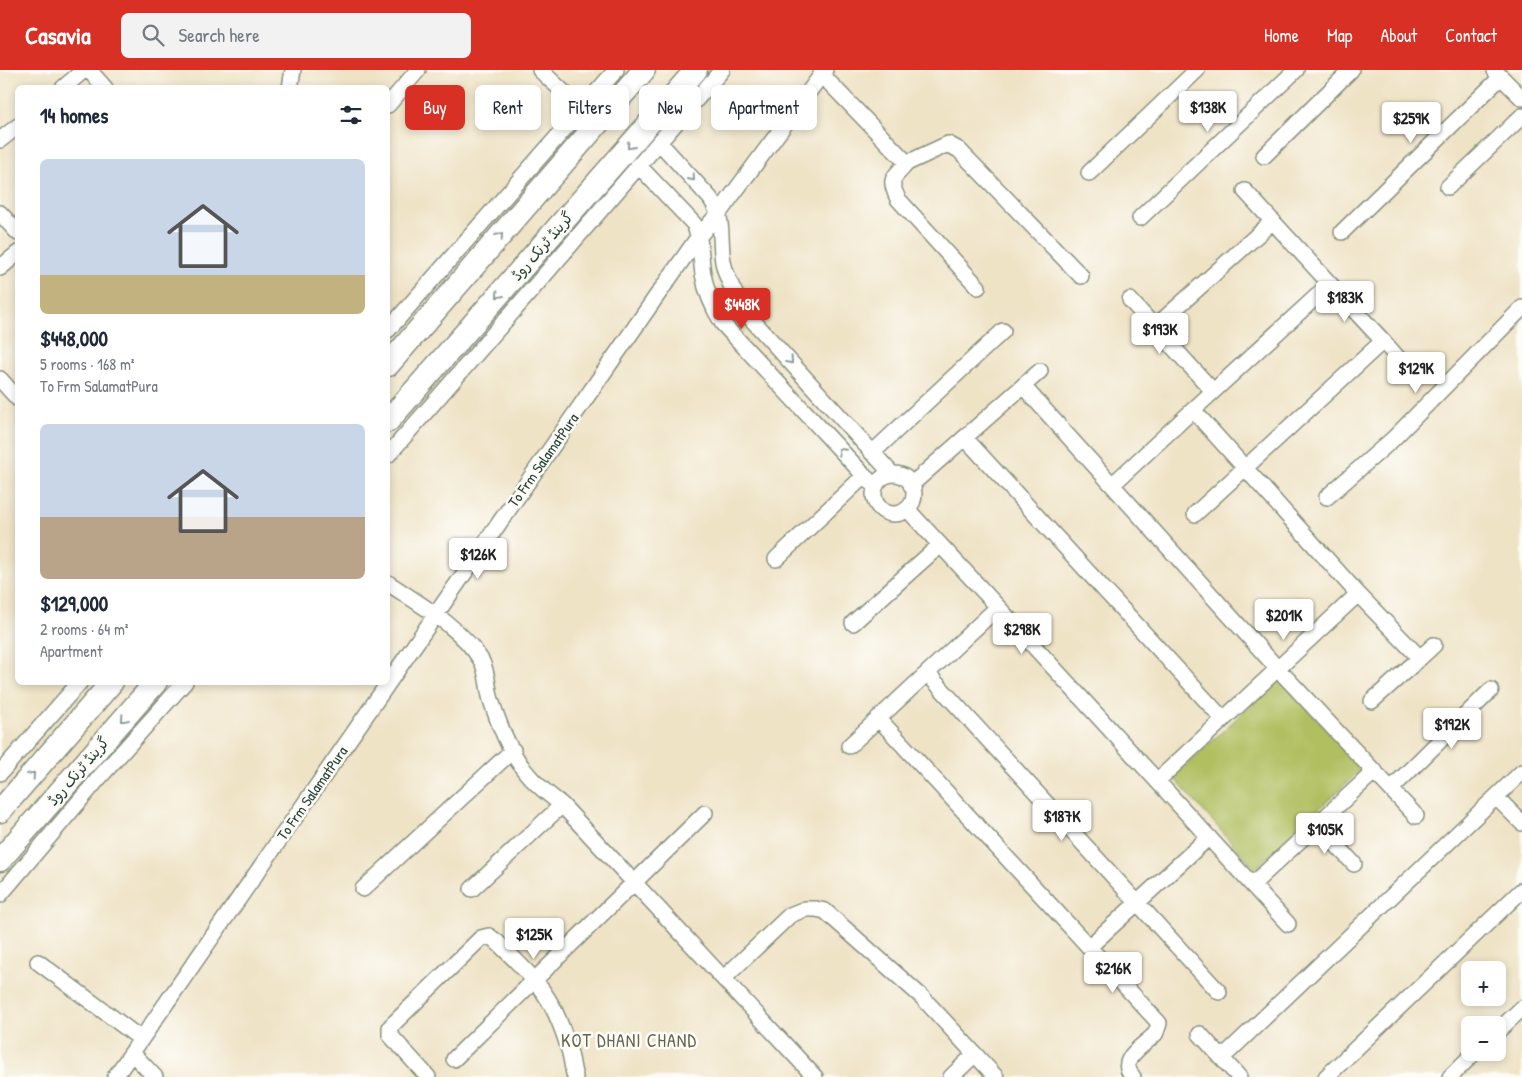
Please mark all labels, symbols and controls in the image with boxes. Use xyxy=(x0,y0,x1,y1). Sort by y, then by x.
search box xyxy=(121,13,471,58)
text: Casavia xyxy=(25,19,91,51)
icon: search xyxy=(139,21,167,49)
text: Search here xyxy=(179,22,260,48)
text: Home xyxy=(1264,23,1299,48)
text: Map xyxy=(1327,23,1352,48)
text: About xyxy=(1380,23,1417,48)
text: Contact xyxy=(1445,23,1497,48)
chip: Buy xyxy=(405,85,465,130)
chip: Rent xyxy=(475,85,541,130)
chip: Filters xyxy=(551,85,629,130)
chip: New xyxy=(639,85,701,130)
chip: Apartment xyxy=(711,85,817,130)
pin: $138K xyxy=(1173,90,1243,133)
text: $138K xyxy=(1190,96,1226,118)
text: 14 homes xyxy=(40,101,108,130)
icon: filters xyxy=(337,101,365,129)
pin: $259K xyxy=(1376,102,1446,144)
text: $259K xyxy=(1393,107,1429,129)
one-way arrow xyxy=(626,141,635,150)
one-way arrow xyxy=(686,172,695,181)
icon: home xyxy=(158,191,248,281)
street label: گرینڈ ٹرنک روڈ xyxy=(506,207,578,285)
one-way arrow xyxy=(494,232,503,241)
pin: $183K xyxy=(1310,280,1380,323)
text: $183K xyxy=(1327,286,1363,308)
pin: $448K xyxy=(707,288,777,330)
one-way arrow xyxy=(496,289,505,298)
text: $448K xyxy=(724,293,760,315)
pin: $193K xyxy=(1125,312,1195,355)
text: $193K xyxy=(1142,318,1178,340)
text: $448,000 xyxy=(40,324,108,353)
pin: $129K xyxy=(1381,352,1451,394)
text: 5 rooms · 168 m² xyxy=(40,353,134,375)
one-way arrow xyxy=(784,355,793,364)
text: $129K xyxy=(1398,357,1434,379)
text: To Frm SalamatPura xyxy=(40,375,158,397)
street label: To Frm SalamatPura xyxy=(503,409,583,511)
one-way arrow xyxy=(838,448,847,457)
icon: home xyxy=(158,456,248,546)
pin: $126K xyxy=(443,538,513,580)
text: $126K xyxy=(460,543,496,565)
text: $129,000 xyxy=(40,589,108,618)
pin: $201K xyxy=(1249,598,1319,641)
text: $201K xyxy=(1266,604,1302,626)
pin: $298K xyxy=(987,612,1057,655)
text: 2 rooms · 64 m² xyxy=(40,618,128,640)
text: $298K xyxy=(1004,618,1040,640)
text: Apartment xyxy=(40,640,103,662)
pin: $192K xyxy=(1417,708,1487,750)
one-way arrow xyxy=(121,713,130,722)
text: $192K xyxy=(1434,713,1470,735)
street label: گرینڈ ٹرنک روڈ xyxy=(42,732,114,810)
street label: To Frm SalamatPura xyxy=(272,742,352,844)
one-way arrow xyxy=(26,771,35,780)
pin: $187K xyxy=(1027,800,1097,842)
text: $187K xyxy=(1043,805,1081,827)
pin: $105K xyxy=(1290,812,1360,855)
text: $105K xyxy=(1307,818,1343,840)
pin: $125K xyxy=(499,918,569,960)
text: $125K xyxy=(516,923,552,945)
pin: $216K xyxy=(1078,952,1148,994)
text: $216K xyxy=(1095,957,1131,979)
map controls xyxy=(1461,961,1506,1061)
button: + xyxy=(1461,961,1506,1006)
button: − xyxy=(1461,1016,1506,1061)
district label: KOT DHANI CHAND xyxy=(561,1028,697,1053)

